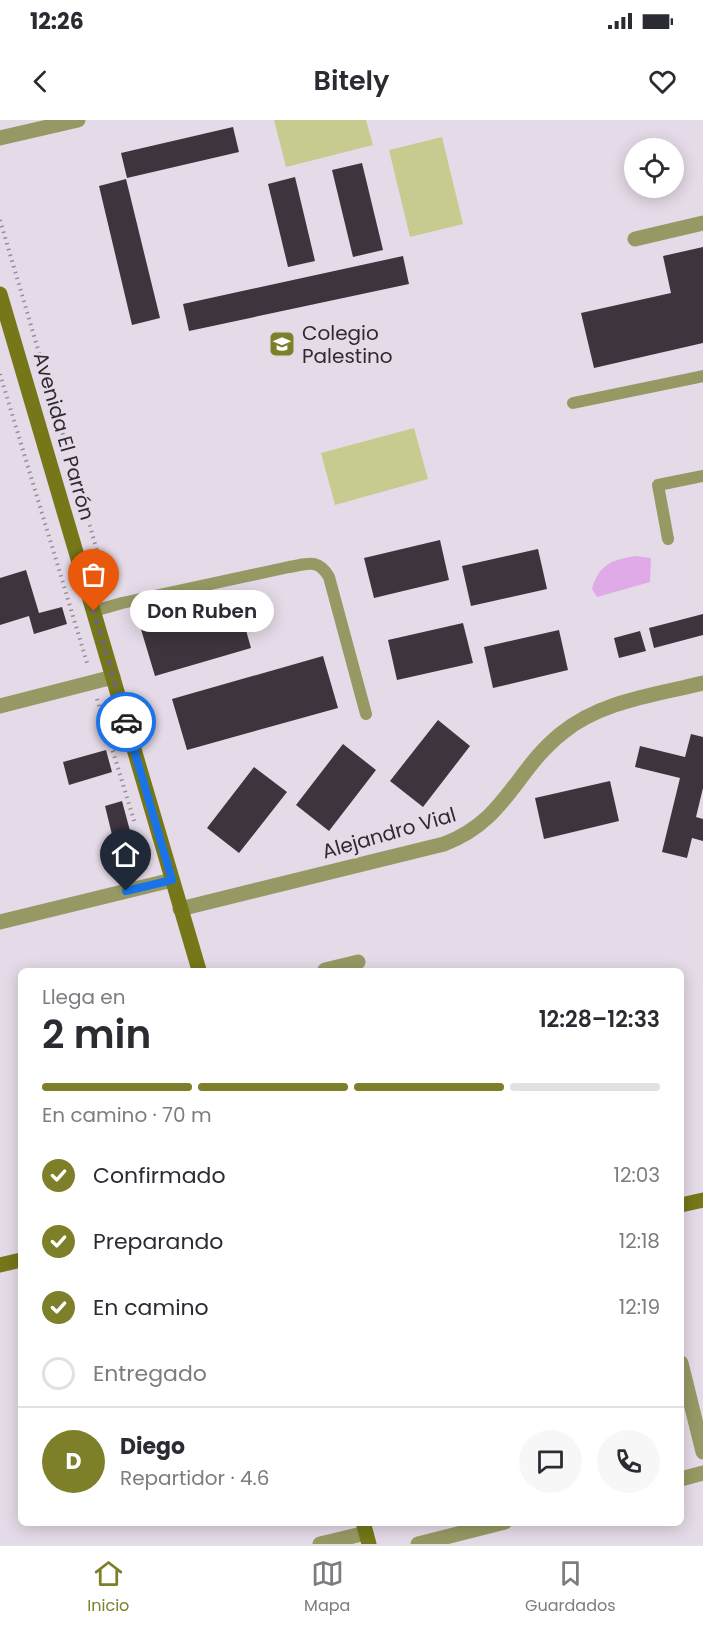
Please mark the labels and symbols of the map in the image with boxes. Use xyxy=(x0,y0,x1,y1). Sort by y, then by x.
place label: Colegio Palestino xyxy=(302,319,393,370)
school or university icon: Colegio Palestino xyxy=(267,329,297,359)
street label: Avenida El Parrón xyxy=(27,349,101,523)
pin xyxy=(68,549,119,611)
callout: Don Ruben xyxy=(130,590,274,632)
courier xyxy=(96,692,156,752)
street label: Alejandro Vial xyxy=(319,801,459,865)
pin xyxy=(100,829,151,891)

